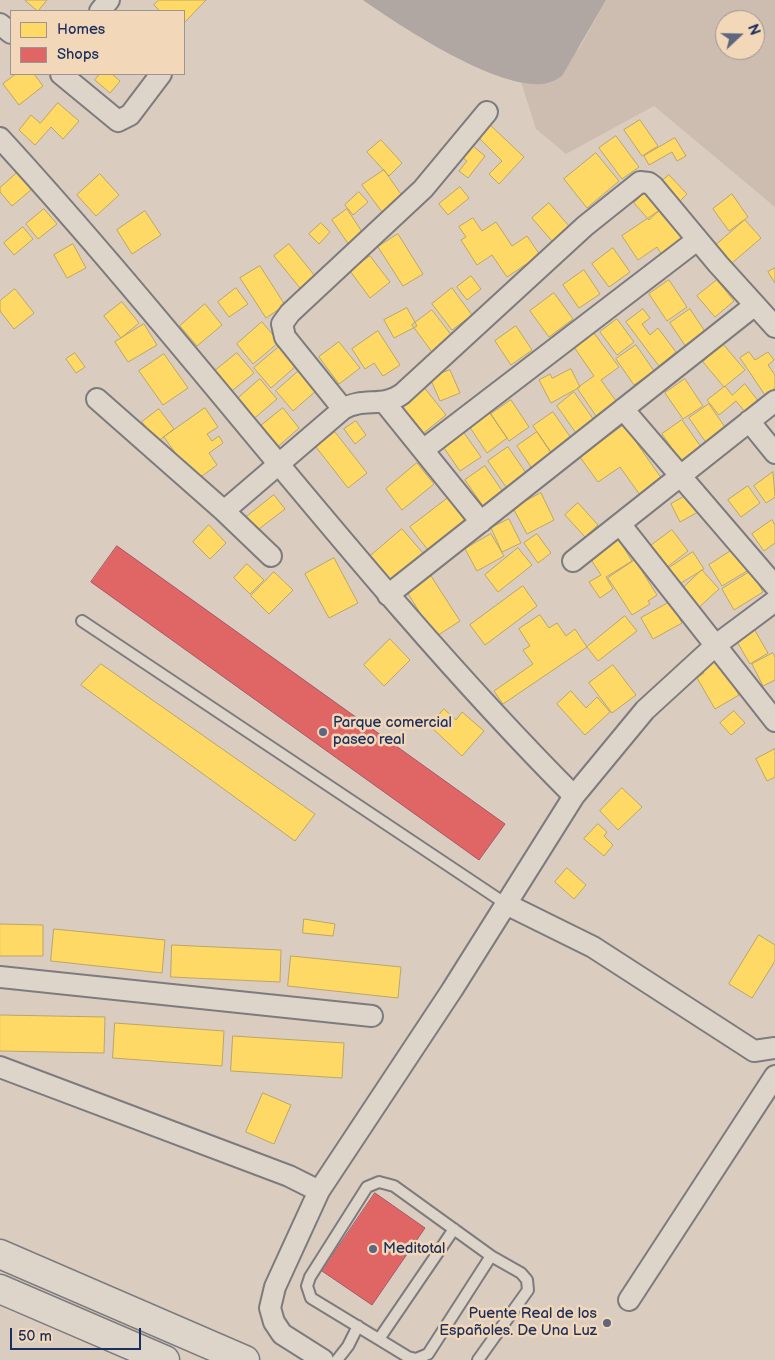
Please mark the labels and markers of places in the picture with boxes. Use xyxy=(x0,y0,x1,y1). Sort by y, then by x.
place label: Parque comercial paseo real xyxy=(333,714,452,749)
marker: Parque comercial paseo real xyxy=(317,726,329,738)
place label: Meditotal xyxy=(383,1240,445,1258)
marker: Meditotal xyxy=(367,1243,379,1255)
place label: Puente Real de los Españoles. De Una Luz xyxy=(439,1305,597,1340)
marker: Puente Real de los Españoles. De Una Luz xyxy=(601,1317,613,1329)

